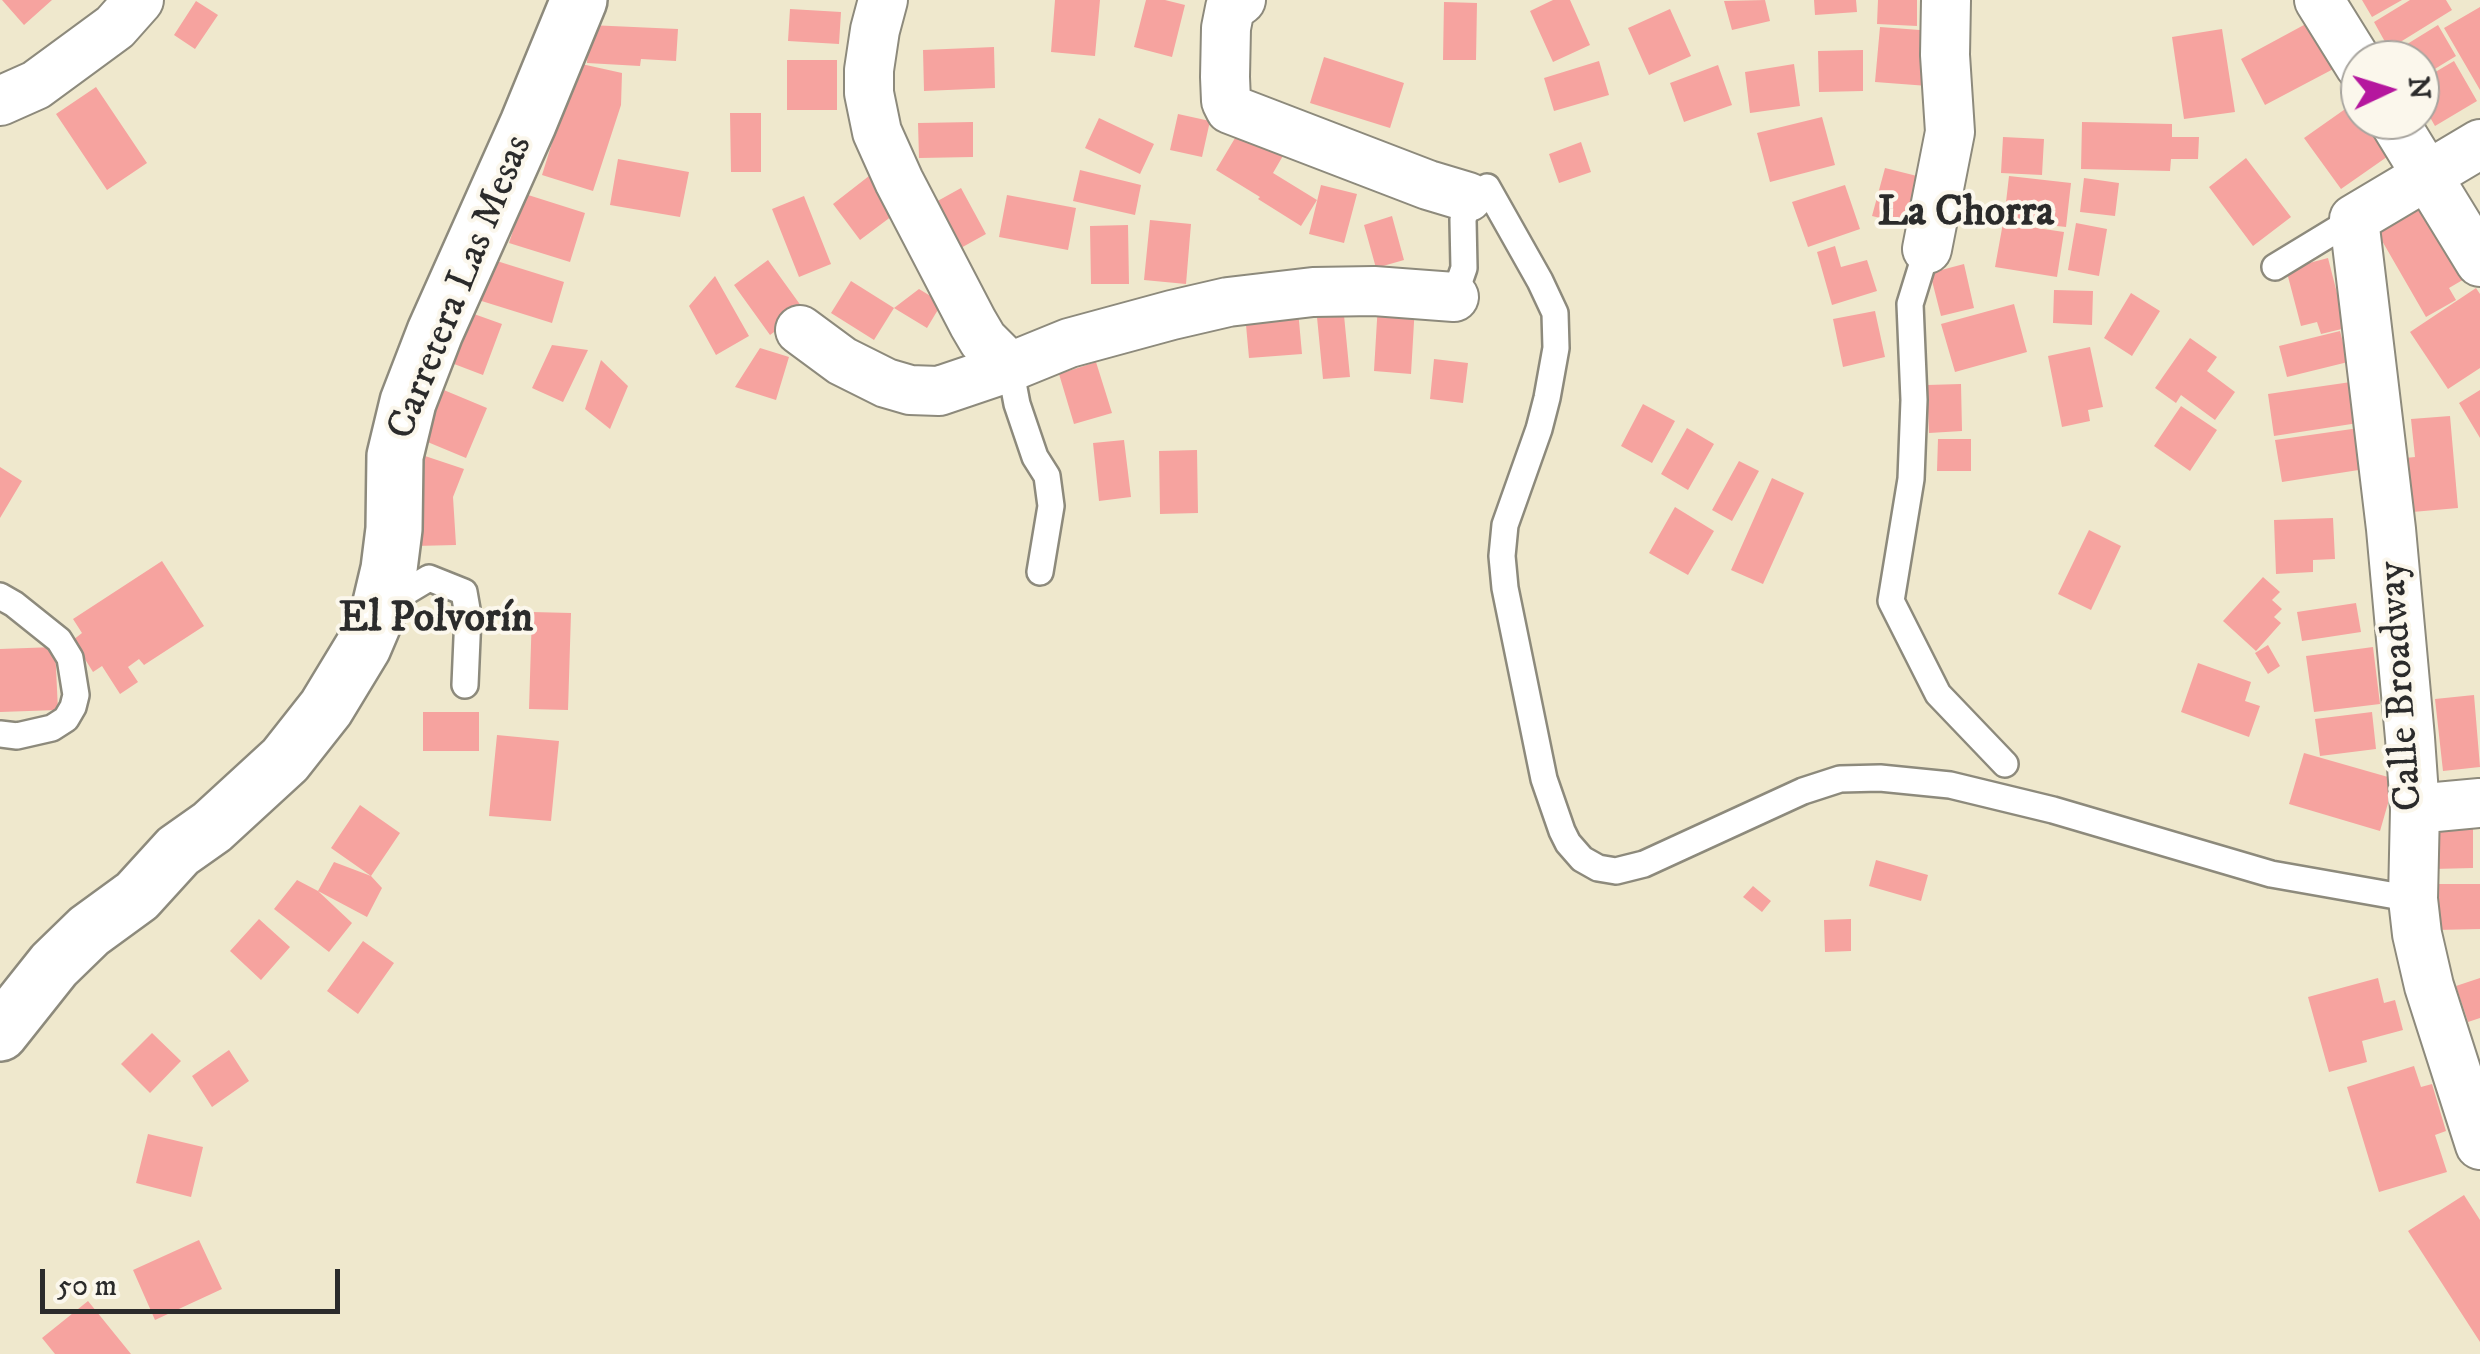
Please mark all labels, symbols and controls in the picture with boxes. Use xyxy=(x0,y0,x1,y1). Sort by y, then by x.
north arrow xyxy=(2340,40,2440,140)
text: N xyxy=(2400,75,2437,101)
street label: Carretera Las Mesas xyxy=(379,129,545,447)
district label: La Chorra xyxy=(1878,190,2054,240)
street label: Calle Broadway xyxy=(2370,560,2436,812)
district label: El Polvorín xyxy=(339,596,533,646)
scale bar xyxy=(45,1249,345,1311)
text: 50 m xyxy=(57,1268,117,1305)

